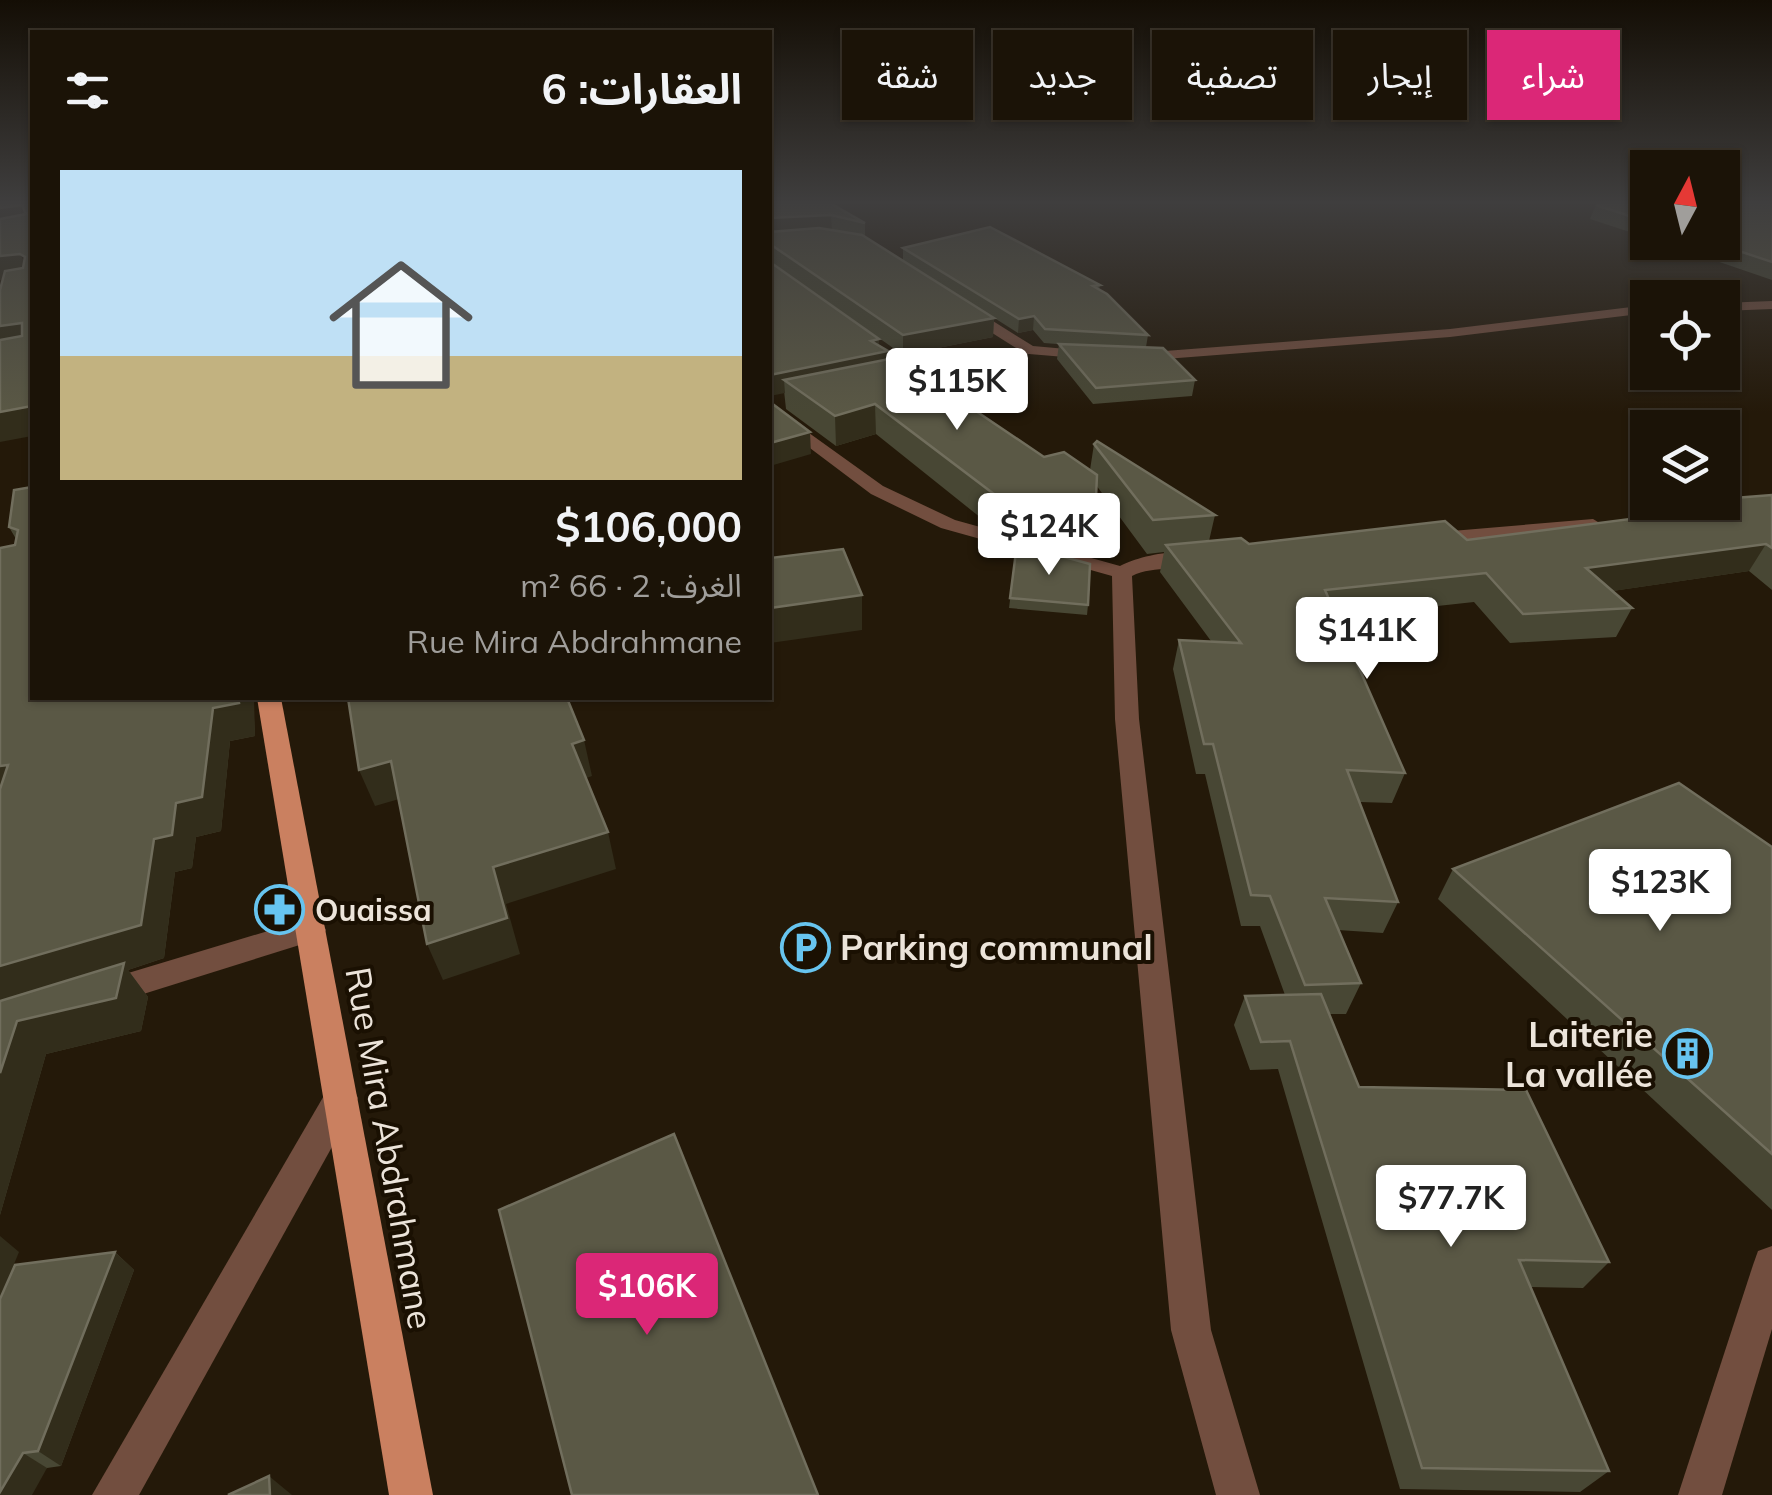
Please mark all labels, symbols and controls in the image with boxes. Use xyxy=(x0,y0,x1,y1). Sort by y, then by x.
chip: شقة xyxy=(842,30,973,120)
chip: جديد xyxy=(993,30,1132,120)
chip: تصفية xyxy=(1152,30,1313,120)
chip: إيجار xyxy=(1333,30,1467,120)
chip: شراء xyxy=(1487,30,1620,120)
text: العقارات: 6 xyxy=(542,62,742,115)
icon: filters xyxy=(60,63,115,118)
north arrow xyxy=(1630,150,1740,260)
map controls xyxy=(1630,150,1740,520)
icon: home xyxy=(311,235,491,415)
button: locate xyxy=(1630,280,1740,390)
pin: $115K xyxy=(887,348,1027,433)
text: $115K xyxy=(908,360,1006,400)
button: layers xyxy=(1630,410,1740,520)
pin: $124K xyxy=(979,493,1119,578)
text: $106,000 xyxy=(555,500,742,553)
text: $124K xyxy=(1000,505,1098,545)
text: الغرف: 2 · 66 m² xyxy=(520,565,742,605)
pin: $141K xyxy=(1297,597,1437,682)
text: $141K xyxy=(1318,609,1416,649)
text: Rue Mira Abdrahmane xyxy=(407,621,742,661)
pin: $123K xyxy=(1590,849,1730,934)
text: $123K xyxy=(1611,861,1709,901)
pharmacy icon: Ouaissa xyxy=(254,884,306,936)
place label: Ouaissa xyxy=(315,891,432,929)
parking icon: Parking communal xyxy=(779,921,831,973)
place label: Parking communal xyxy=(840,925,1153,969)
street label: Rue Mira Abdrahmane xyxy=(336,964,444,1332)
place label: Laiterie La vallée xyxy=(1505,1012,1653,1096)
building icon: Laiterie La vallée xyxy=(1662,1028,1714,1080)
pin: $77.7K xyxy=(1370,1165,1532,1250)
text: $77.7K xyxy=(1398,1177,1504,1217)
pin: $106K xyxy=(577,1253,717,1338)
text: $106K xyxy=(598,1265,696,1305)

